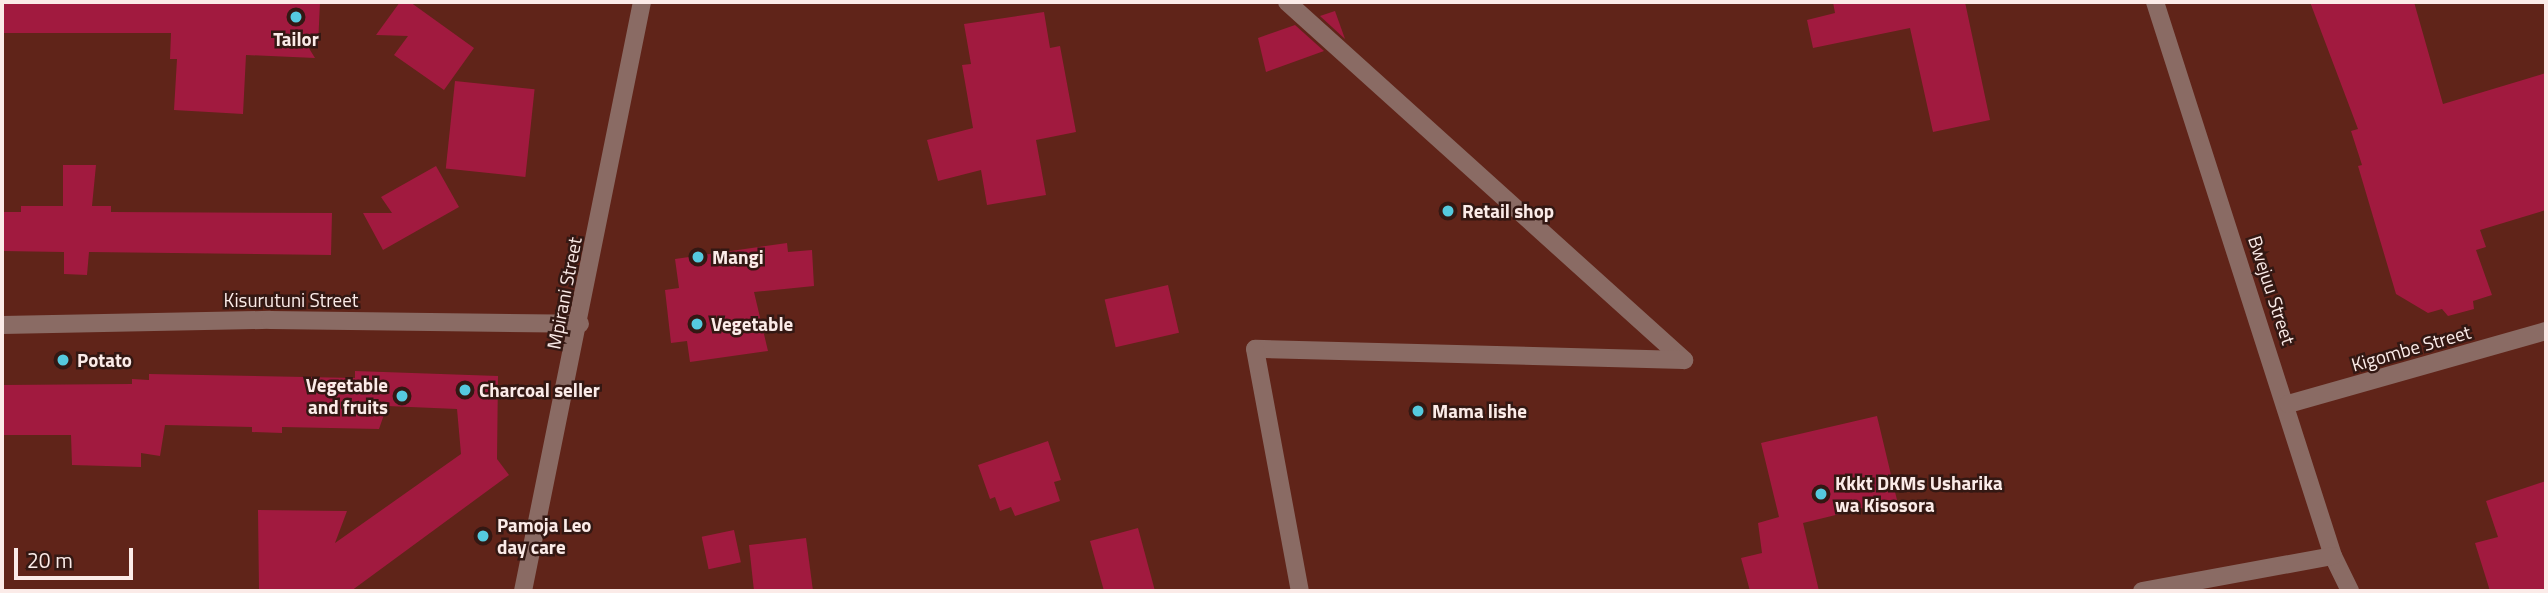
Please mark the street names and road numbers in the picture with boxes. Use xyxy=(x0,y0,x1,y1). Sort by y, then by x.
street label: Bwejuu Street xyxy=(2244,233,2300,347)
street label: Mpirani Street xyxy=(542,235,586,351)
street label: Kisurutuni Street xyxy=(224,289,358,311)
street label: Kigombe Street xyxy=(2349,320,2473,376)

